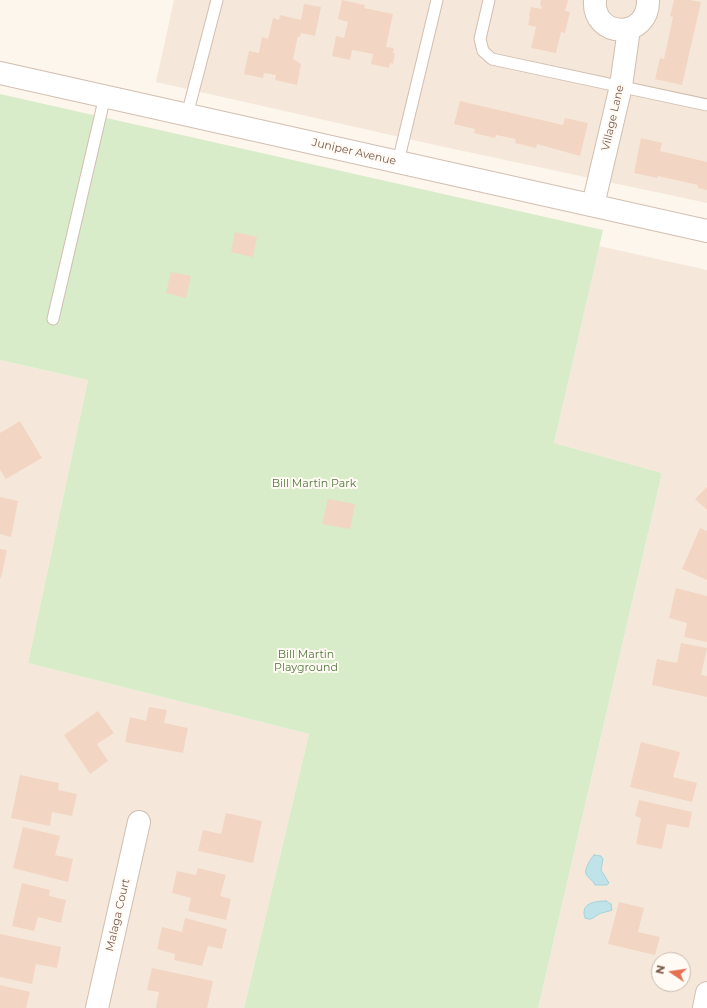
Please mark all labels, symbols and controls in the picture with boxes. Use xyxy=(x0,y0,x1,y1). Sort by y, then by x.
street label: Village Lane xyxy=(599,84,627,152)
street label: Juniper Avenue xyxy=(311,136,397,168)
park label: Bill Martin Park xyxy=(272,477,356,491)
park label: Bill Martin Playground xyxy=(274,648,338,674)
street label: Malaga Court xyxy=(103,877,133,953)
north arrow xyxy=(651,952,691,992)
text: N xyxy=(652,964,668,975)

